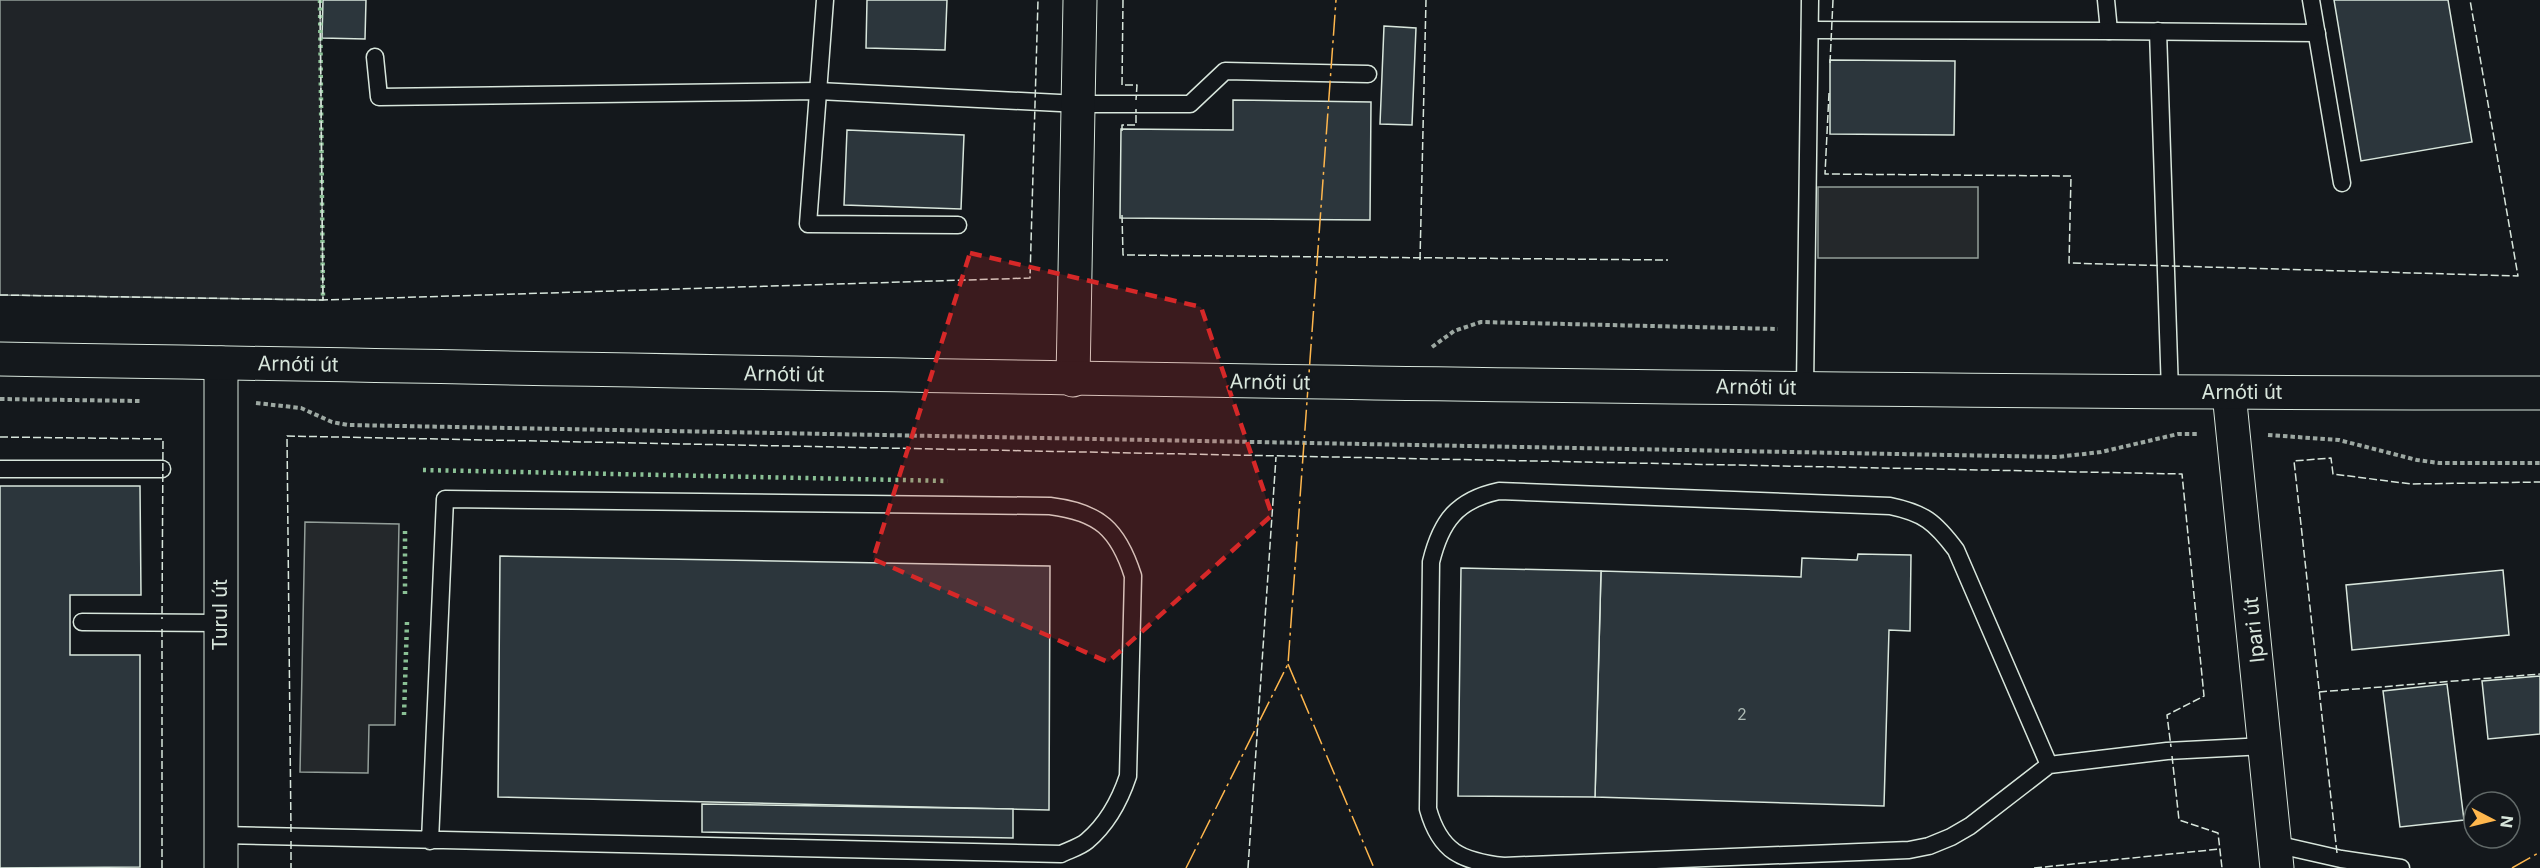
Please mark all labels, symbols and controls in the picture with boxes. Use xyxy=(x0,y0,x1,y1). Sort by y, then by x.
street label: Arnóti út xyxy=(257,351,339,377)
street label: Arnóti út xyxy=(743,361,825,387)
street label: Arnóti út xyxy=(1229,369,1311,395)
street label: Arnóti út xyxy=(1715,374,1797,400)
street label: Arnóti út xyxy=(2202,380,2283,404)
street label: Turul út xyxy=(208,579,232,651)
street label: Ipari út xyxy=(2239,596,2269,664)
house number: 2 xyxy=(1737,704,1747,724)
north arrow xyxy=(2462,790,2522,850)
text: N xyxy=(2496,815,2518,829)

